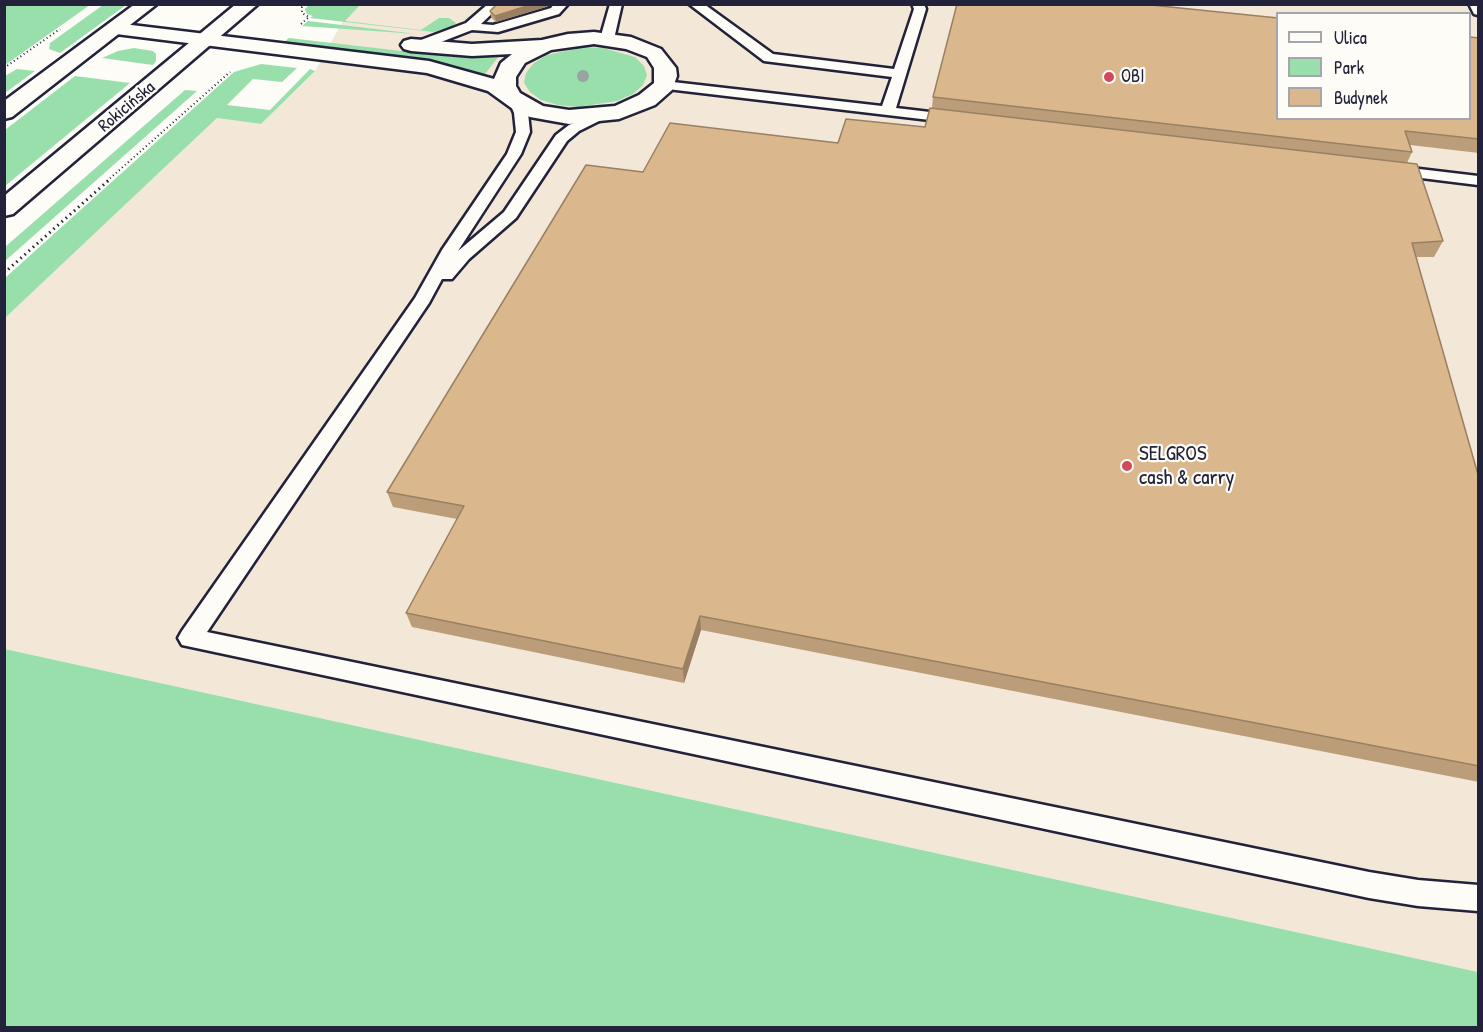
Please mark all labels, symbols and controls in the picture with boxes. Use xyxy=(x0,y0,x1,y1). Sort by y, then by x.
legend xyxy=(1276,12,1471,120)
text: Ulica xyxy=(1334,25,1367,50)
text: Park xyxy=(1334,55,1364,80)
place label: OBI xyxy=(1121,66,1144,88)
marker: OBI xyxy=(1102,70,1116,84)
street label: Rokicińska xyxy=(94,77,160,137)
text: Budynek xyxy=(1334,85,1388,110)
place label: SELGROS cash & carry xyxy=(1139,441,1235,491)
marker: SELGROS cash & carry xyxy=(1120,459,1134,473)

